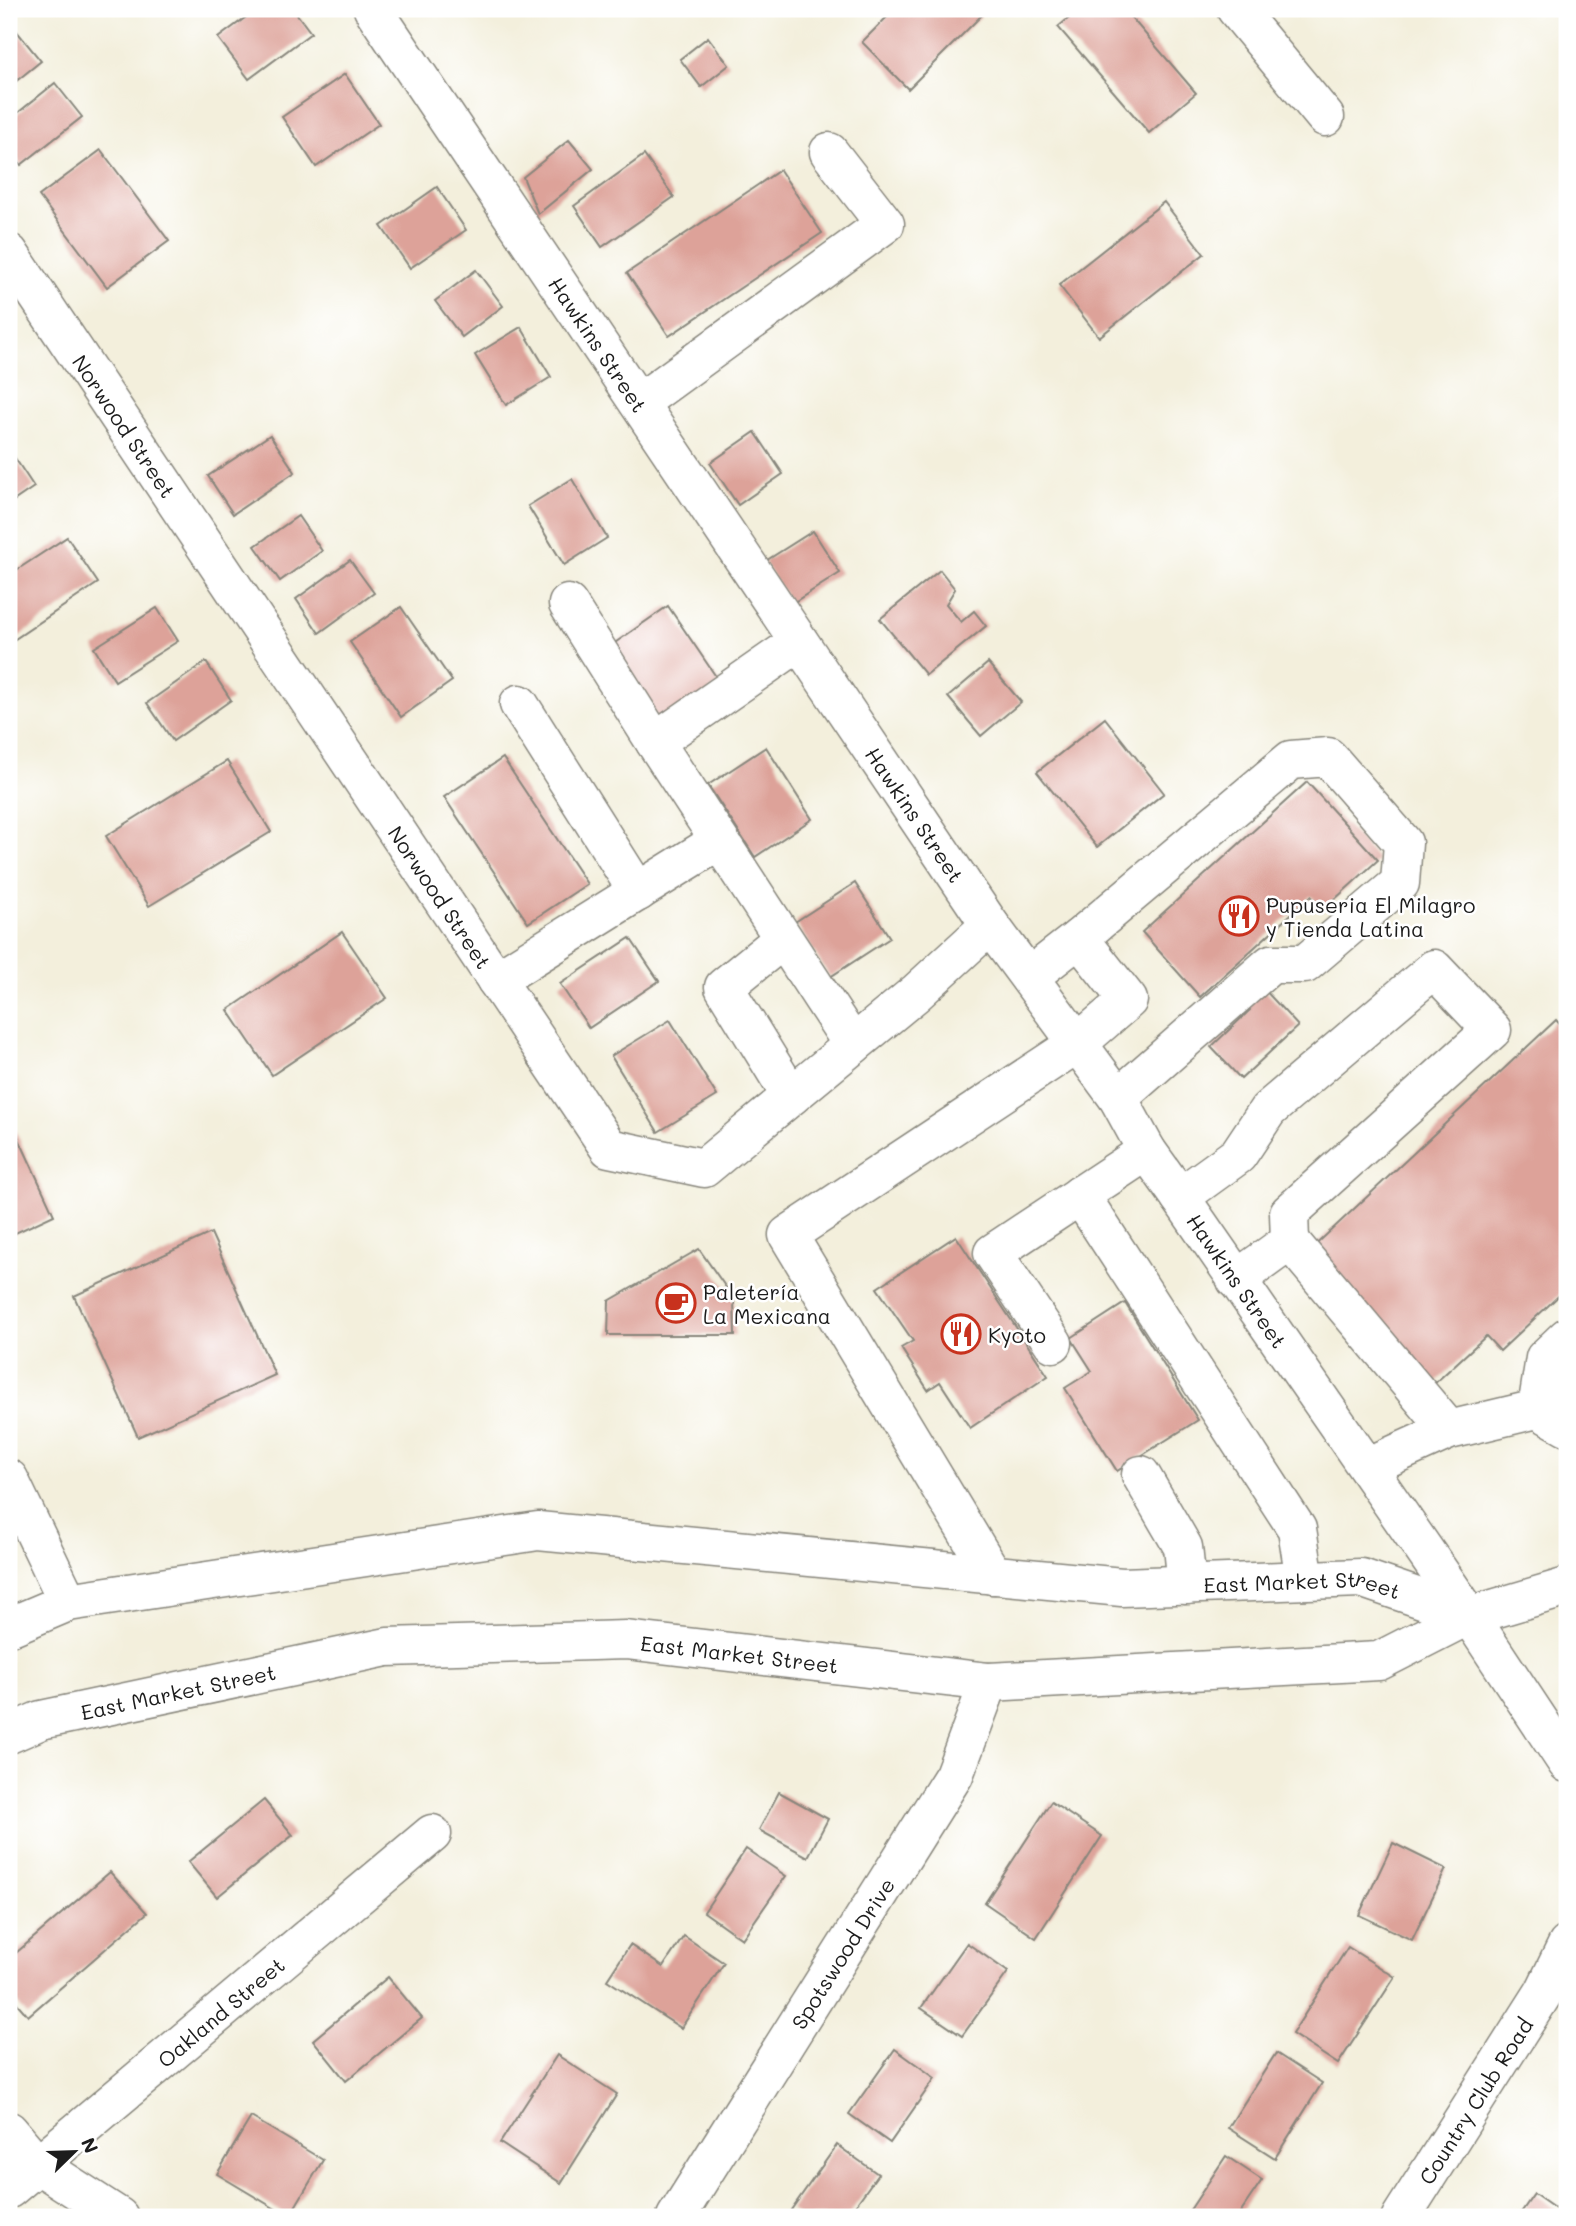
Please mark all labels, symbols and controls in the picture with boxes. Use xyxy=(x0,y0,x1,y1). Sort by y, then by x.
street label: Hawkins Street xyxy=(544,271,654,417)
street label: Norwood Street xyxy=(67,349,182,502)
street label: Hawkins Street xyxy=(860,742,971,887)
street label: Norwood Street xyxy=(383,820,498,973)
place label: Pupuseria El Milagro y Tienda Latina xyxy=(1266,891,1475,942)
restaurant icon: Pupuseria El Milagro y Tienda Latina xyxy=(1218,895,1260,937)
street label: Hawkins Street xyxy=(1182,1208,1294,1353)
place label: Paletería La Mexicana xyxy=(703,1278,831,1329)
cafe icon: Paletería La Mexicana xyxy=(655,1282,697,1324)
restaurant icon: Kyoto xyxy=(940,1313,982,1355)
place label: Kyoto xyxy=(988,1321,1046,1348)
street label: East Market Street xyxy=(1203,1564,1404,1604)
street label: East Market Street xyxy=(639,1628,840,1678)
street label: East Market Street xyxy=(78,1657,278,1725)
street label: Spotswood Drive xyxy=(784,1872,900,2034)
street label: Oakland Street xyxy=(151,1950,290,2073)
street label: Country Club Road xyxy=(1412,2012,1538,2189)
north arrow xyxy=(38,2118,108,2188)
text: N xyxy=(76,2134,104,2157)

